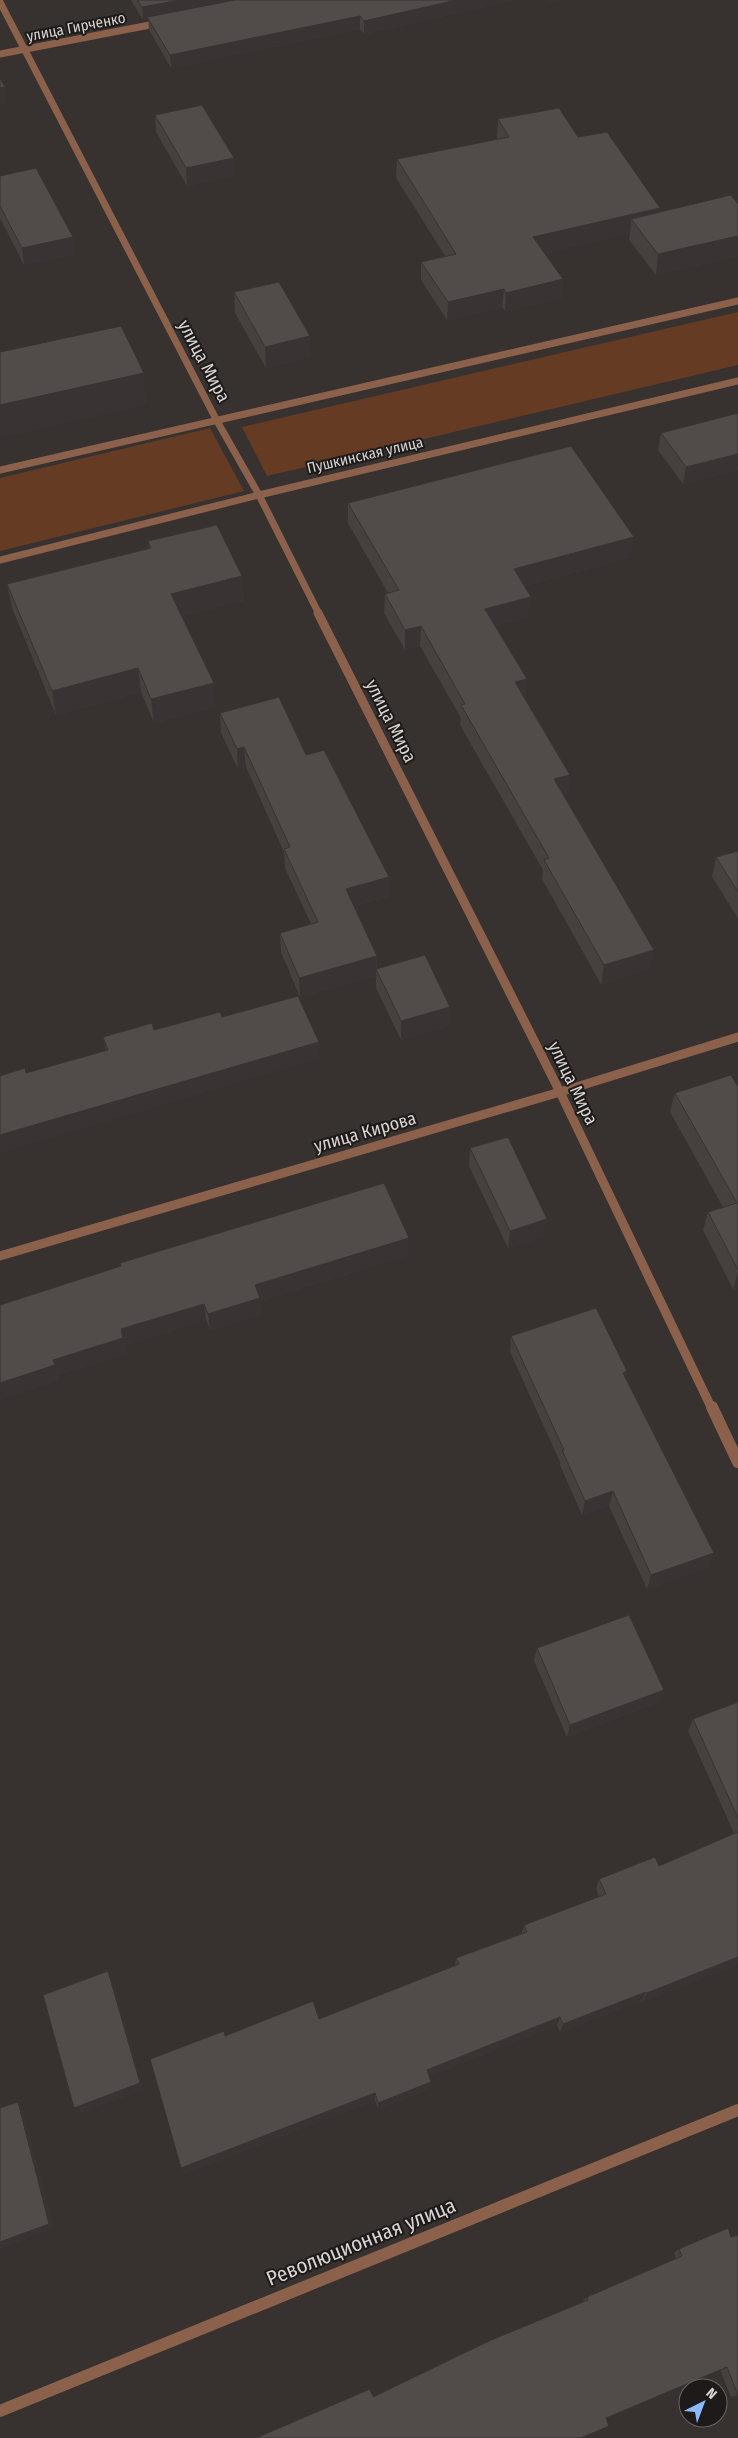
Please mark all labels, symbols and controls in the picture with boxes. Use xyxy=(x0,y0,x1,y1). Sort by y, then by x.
street label: улица Гирченко xyxy=(25,9,127,45)
street label: улица Мира xyxy=(173,316,235,406)
street label: Пушкинская улица xyxy=(305,433,425,477)
street label: улица Мира xyxy=(361,676,421,766)
street label: улица Мира xyxy=(543,1038,603,1128)
street label: улица Кирова xyxy=(311,1107,419,1157)
street label: Революционная улица xyxy=(263,2192,459,2292)
north arrow xyxy=(678,2378,728,2428)
text: N xyxy=(703,2385,720,2403)

